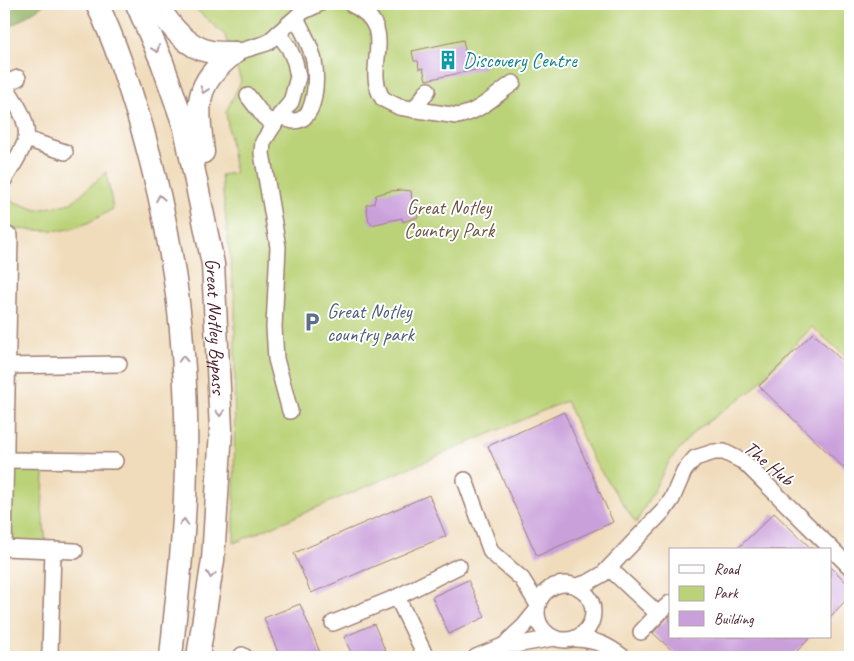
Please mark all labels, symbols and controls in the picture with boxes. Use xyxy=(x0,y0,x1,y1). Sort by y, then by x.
one-way arrow xyxy=(150,44,160,52)
place label: Discovery Centre xyxy=(463,48,578,73)
building icon: Discovery Centre xyxy=(437,49,459,71)
one-way arrow xyxy=(200,85,210,94)
one-way arrow xyxy=(155,194,166,203)
park label: Great Notley Country Park xyxy=(404,195,496,243)
street label: Great Notley Bypass xyxy=(199,256,231,397)
place label: Great Notley country park xyxy=(327,299,416,347)
parking icon: Great Notley country park xyxy=(301,311,323,333)
one-way arrow xyxy=(178,355,189,363)
one-way arrow xyxy=(215,409,226,417)
street label: The Hub xyxy=(739,435,800,492)
one-way arrow xyxy=(178,517,189,525)
legend xyxy=(669,548,832,638)
text: Road xyxy=(714,560,741,579)
one-way arrow xyxy=(206,571,217,579)
text: Park xyxy=(714,584,739,603)
text: Building xyxy=(714,610,754,629)

